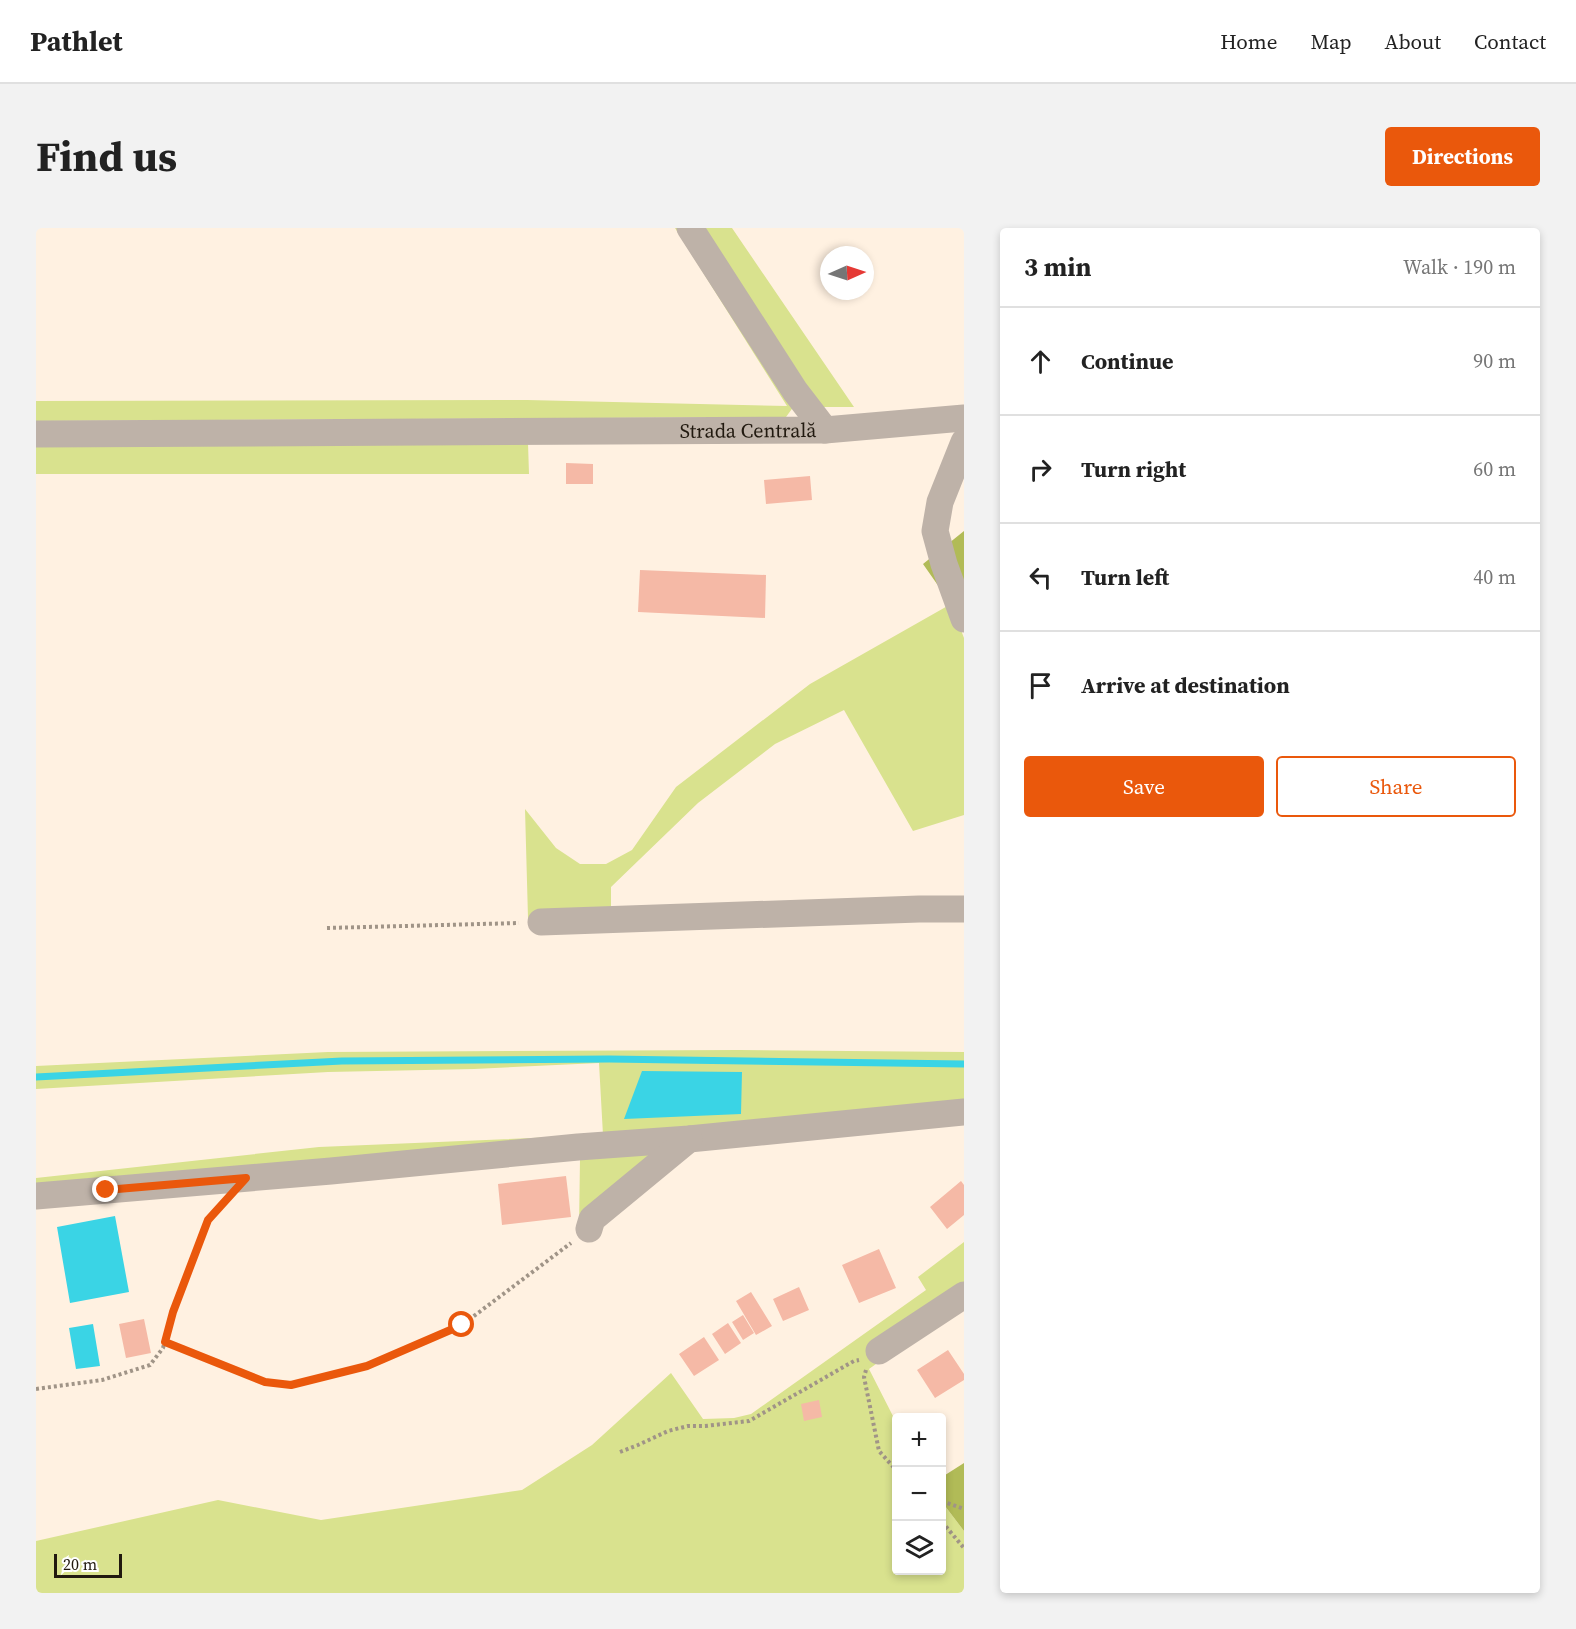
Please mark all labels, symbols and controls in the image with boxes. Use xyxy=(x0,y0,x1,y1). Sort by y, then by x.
text: Pathlet xyxy=(30,22,123,60)
text: Home xyxy=(1220,27,1278,56)
text: Map xyxy=(1311,27,1352,56)
text: About xyxy=(1385,27,1441,56)
text: Contact xyxy=(1474,27,1546,56)
text: Find us xyxy=(36,127,177,185)
button: Directions xyxy=(1385,127,1540,186)
north arrow xyxy=(820,246,874,300)
text: 3 min xyxy=(1024,249,1091,285)
text: Walk · 190 m xyxy=(1403,253,1516,281)
icon: ahead xyxy=(1024,345,1057,378)
text: Continue xyxy=(1081,346,1174,376)
text: 90 m xyxy=(1473,347,1516,375)
street label: Strada Centrală xyxy=(680,416,817,445)
icon: right xyxy=(1024,453,1057,486)
text: Turn right xyxy=(1081,454,1186,484)
text: 60 m xyxy=(1473,455,1516,483)
icon: left xyxy=(1024,561,1057,594)
text: Turn left xyxy=(1081,562,1169,592)
text: 40 m xyxy=(1473,563,1516,591)
icon: arrive xyxy=(1024,669,1057,702)
text: Arrive at destination xyxy=(1081,670,1290,700)
button: Save xyxy=(1024,756,1264,817)
button: Share xyxy=(1276,756,1516,817)
route end xyxy=(92,1176,118,1202)
route start xyxy=(448,1311,474,1337)
map controls xyxy=(892,1413,946,1575)
button: + xyxy=(892,1413,946,1467)
button: − xyxy=(892,1467,946,1521)
button: layers xyxy=(892,1521,946,1575)
scale bar xyxy=(54,1551,122,1578)
text: 20 m xyxy=(63,1553,97,1575)

